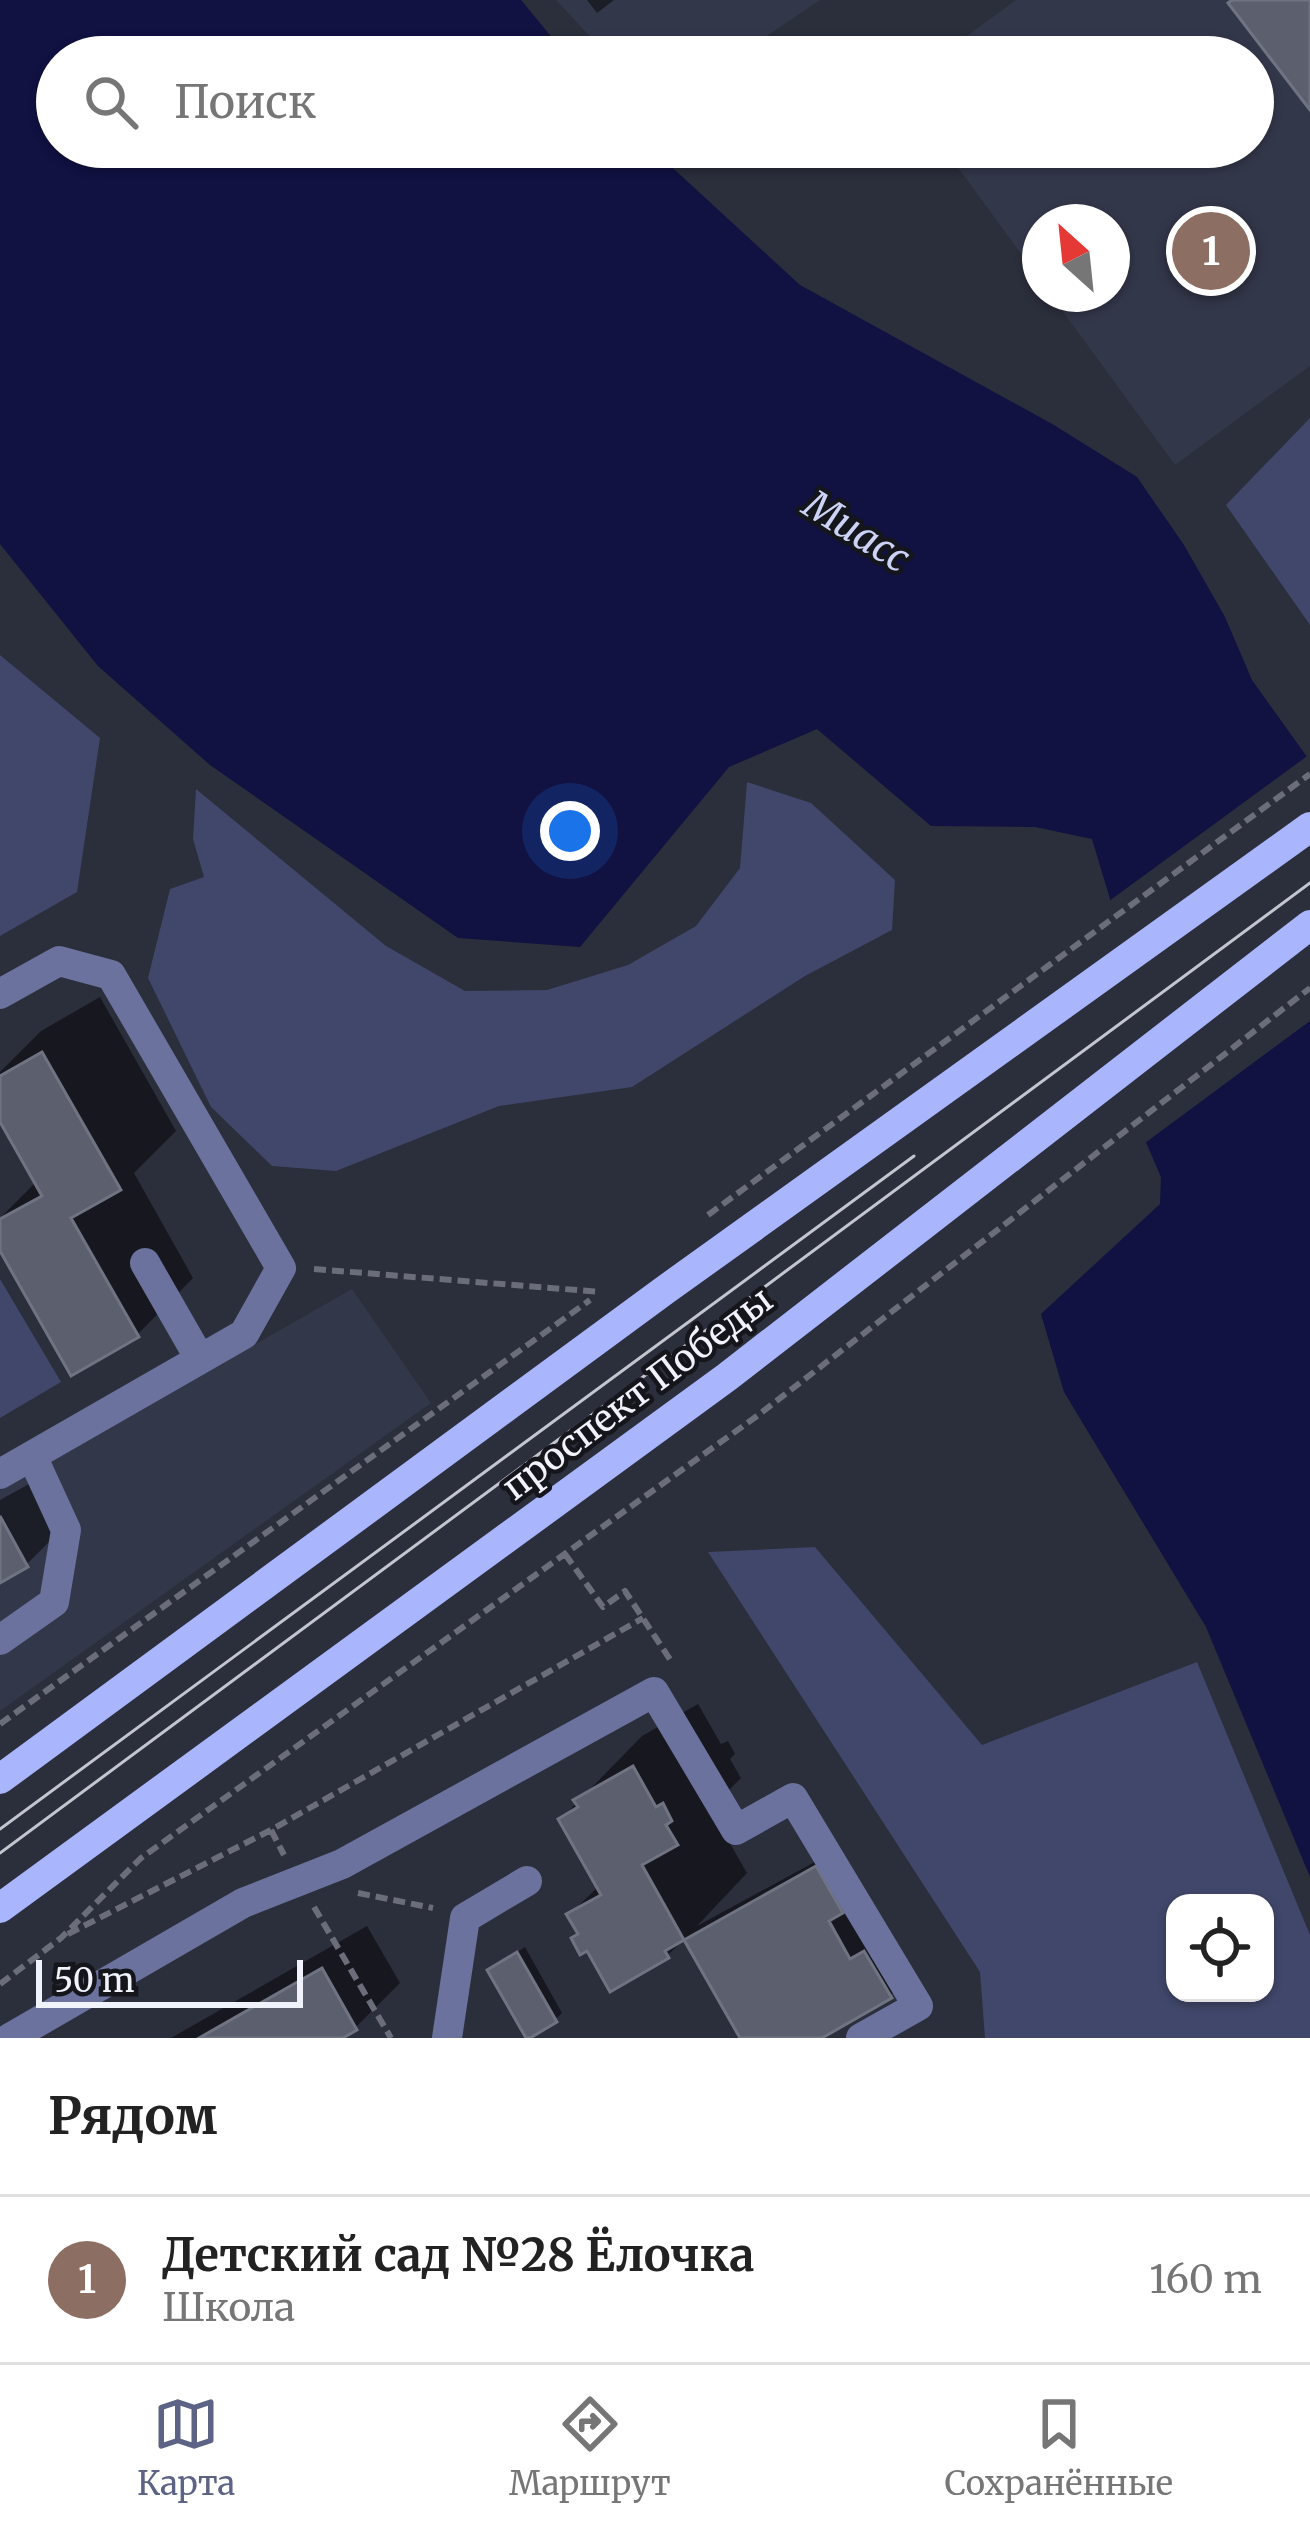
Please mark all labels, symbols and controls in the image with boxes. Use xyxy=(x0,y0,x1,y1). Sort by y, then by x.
search box xyxy=(36,36,1274,168)
icon: search xyxy=(78,69,144,135)
text: Поиск xyxy=(174,74,316,130)
north arrow xyxy=(1022,204,1130,312)
pin: 1 xyxy=(1172,206,1250,296)
water label: Миасс xyxy=(793,479,919,583)
your location xyxy=(540,801,600,861)
street label: проспект Победы xyxy=(493,1277,781,1510)
map controls xyxy=(1166,1894,1274,2002)
button: locate xyxy=(1166,1894,1274,2002)
scale bar xyxy=(36,1954,303,2007)
text: 50 m xyxy=(54,1960,135,2001)
text: Рядом xyxy=(48,2084,217,2148)
text: Детский сад №28 Ёлочка xyxy=(162,2227,754,2283)
text: 1 xyxy=(78,2255,96,2304)
text: 160 m xyxy=(1149,2255,1262,2304)
text: Школа xyxy=(162,2283,295,2332)
tab: Карта xyxy=(137,2391,235,2504)
tab: Маршрут xyxy=(509,2391,671,2504)
tab: Сохранённые xyxy=(945,2391,1173,2504)

